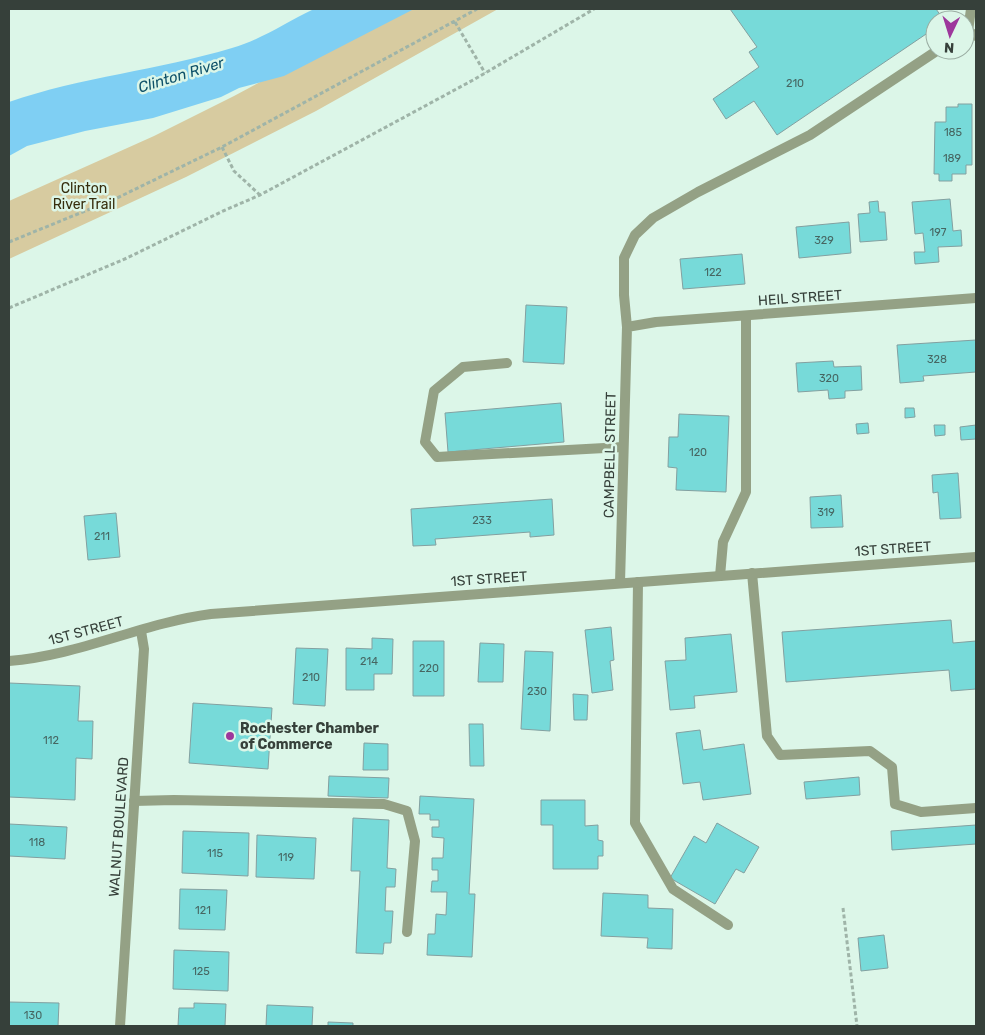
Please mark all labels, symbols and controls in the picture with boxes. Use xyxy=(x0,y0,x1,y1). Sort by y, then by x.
north arrow xyxy=(925,10,975,60)
text: N xyxy=(944,39,955,56)
water label: Clinton River xyxy=(136,53,227,97)
house number: 210 xyxy=(786,77,804,90)
house number: 185 xyxy=(944,126,963,139)
house number: 189 xyxy=(943,152,961,165)
park label: Clinton River Trail xyxy=(53,180,115,213)
house number: 197 xyxy=(930,226,947,239)
house number: 329 xyxy=(814,234,834,247)
house number: 122 xyxy=(704,266,722,279)
street label: HEIL STREET xyxy=(757,287,843,309)
house number: 328 xyxy=(927,353,947,366)
house number: 320 xyxy=(819,372,839,385)
street label: CAMPBELL STREET xyxy=(600,392,620,518)
house number: 120 xyxy=(689,446,707,459)
house number: 319 xyxy=(817,506,835,519)
house number: 233 xyxy=(472,514,492,527)
house number: 211 xyxy=(94,530,110,543)
street label: 1ST STREET xyxy=(854,538,932,560)
street label: 1ST STREET xyxy=(450,568,528,590)
street label: 1ST STREET xyxy=(47,613,125,649)
house number: 214 xyxy=(360,655,378,668)
house number: 220 xyxy=(419,662,439,675)
house number: 210 xyxy=(302,671,320,684)
house number: 230 xyxy=(527,685,547,698)
place label: Rochester Chamber of Commerce xyxy=(240,720,380,753)
marker: Rochester Chamber of Commerce xyxy=(224,730,236,742)
house number: 112 xyxy=(43,734,59,747)
street label: WALNUT BOULEVARD xyxy=(106,756,132,898)
house number: 118 xyxy=(29,836,45,849)
house number: 115 xyxy=(207,847,223,860)
house number: 119 xyxy=(278,851,294,864)
house number: 121 xyxy=(195,904,211,917)
house number: 125 xyxy=(192,965,210,978)
house number: 130 xyxy=(24,1009,42,1022)

